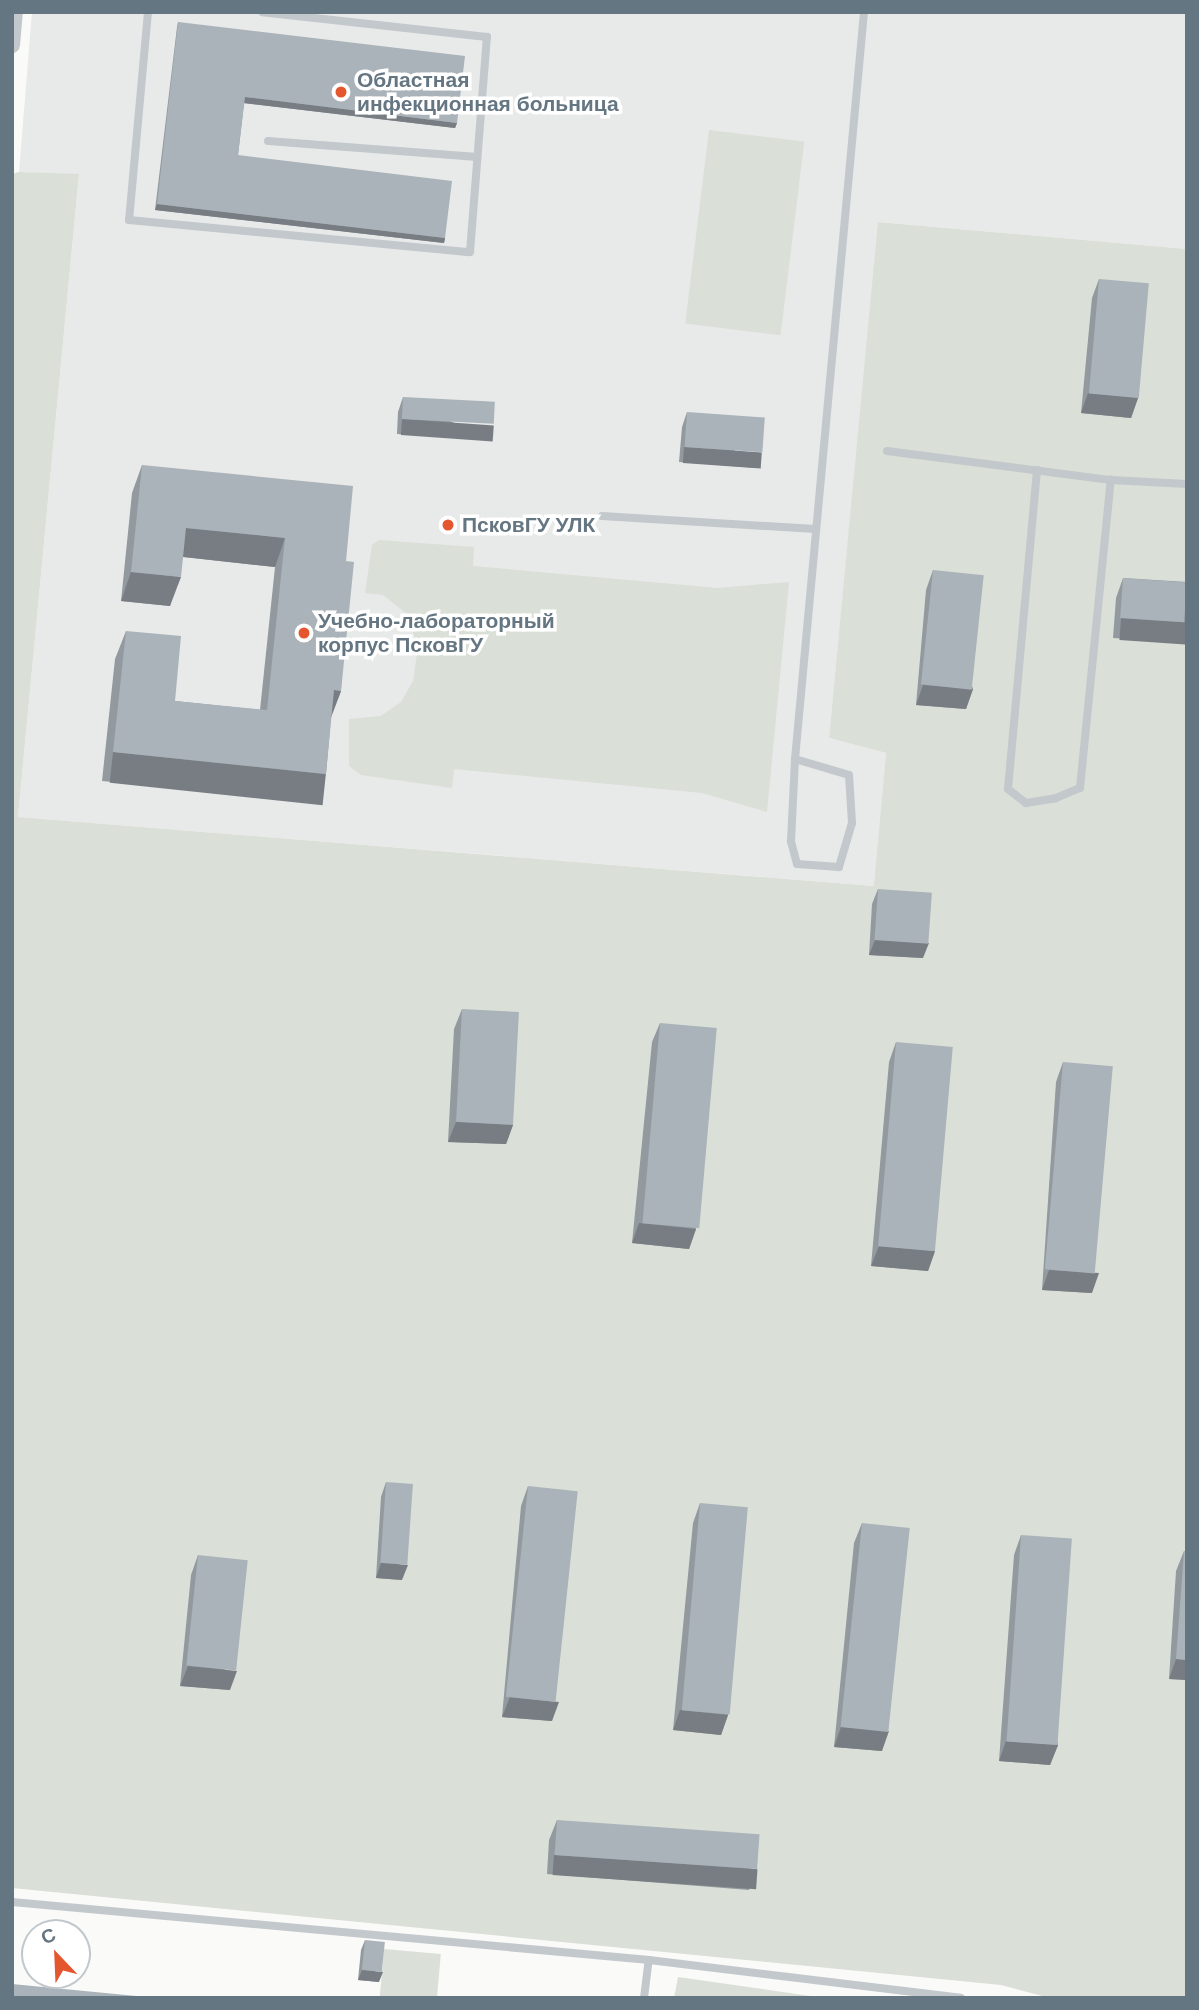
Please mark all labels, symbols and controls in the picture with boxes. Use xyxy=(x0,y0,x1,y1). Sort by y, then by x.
place label: Областная инфекционная больница xyxy=(357,67,619,117)
marker: Областная инфекционная больница xyxy=(331,82,351,102)
place label: ПсковГУ УЛК xyxy=(462,512,595,538)
marker: ПсковГУ УЛК xyxy=(440,517,456,533)
place label: Учебно-лабораторный корпус ПсковГУ xyxy=(318,608,555,658)
marker: Учебно-лабораторный корпус ПсковГУ xyxy=(296,625,312,641)
north arrow xyxy=(21,1919,91,1989)
text: С xyxy=(38,1924,59,1948)

